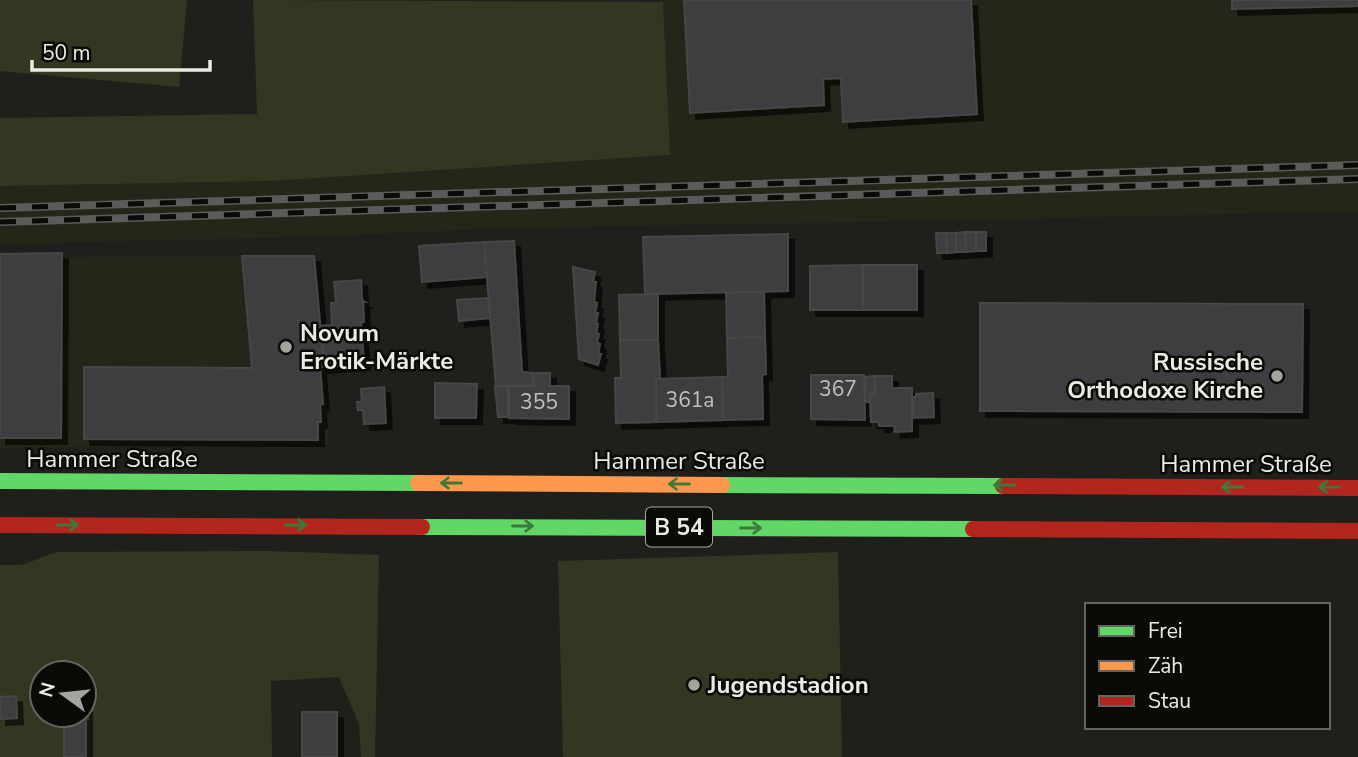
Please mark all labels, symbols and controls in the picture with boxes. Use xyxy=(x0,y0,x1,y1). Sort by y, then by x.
scale bar xyxy=(32,28,210,72)
text: 50 m xyxy=(42,39,91,67)
place label: Novum Erotik-Märkte xyxy=(300,317,453,377)
marker: Novum Erotik-Märkte xyxy=(278,339,294,355)
place label: Russische Orthodoxe Kirche xyxy=(1067,346,1263,406)
marker: Russische Orthodoxe Kirche xyxy=(1269,368,1285,384)
house number: 367 xyxy=(819,375,857,403)
house number: 361a xyxy=(666,386,714,414)
house number: 355 xyxy=(520,388,558,416)
street label: Hammer Straße xyxy=(26,443,198,475)
street label: Hammer Straße xyxy=(593,445,765,477)
street label: Hammer Straße xyxy=(1160,448,1332,480)
one-way arrow xyxy=(440,476,463,490)
one-way arrow xyxy=(667,477,690,491)
one-way arrow xyxy=(993,478,1016,492)
one-way arrow xyxy=(1220,480,1243,494)
one-way arrow xyxy=(1318,481,1341,494)
road number: B 54 xyxy=(646,508,712,547)
one-way arrow xyxy=(56,518,79,532)
one-way arrow xyxy=(284,518,307,532)
one-way arrow xyxy=(511,519,534,533)
one-way arrow xyxy=(739,521,762,535)
legend xyxy=(1085,603,1330,729)
text: Frei xyxy=(1148,617,1183,645)
text: Zäh xyxy=(1148,652,1183,680)
north arrow xyxy=(28,659,98,729)
place label: Jugendstadion xyxy=(707,669,869,701)
marker: Jugendstadion xyxy=(686,677,702,693)
text: N xyxy=(33,680,62,700)
text: Stau xyxy=(1148,687,1191,715)

